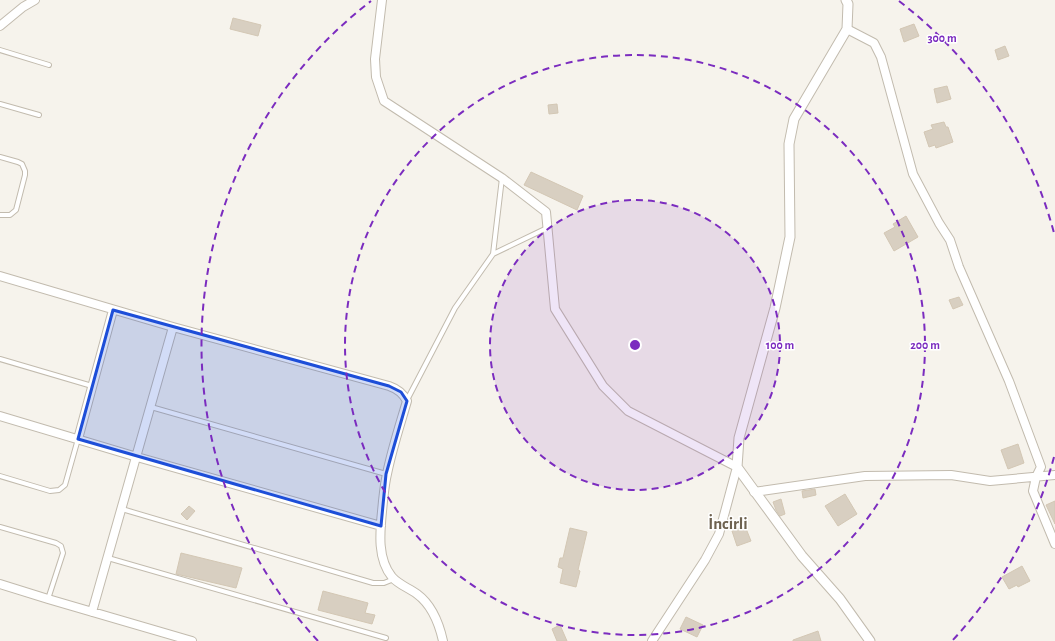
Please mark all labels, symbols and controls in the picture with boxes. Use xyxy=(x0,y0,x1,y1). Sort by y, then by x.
text: 300 m xyxy=(927,32,957,44)
centre of rings xyxy=(628,338,642,352)
text: 100 m xyxy=(766,339,794,351)
text: 200 m xyxy=(910,339,940,351)
district label: İncirli xyxy=(708,514,748,532)

